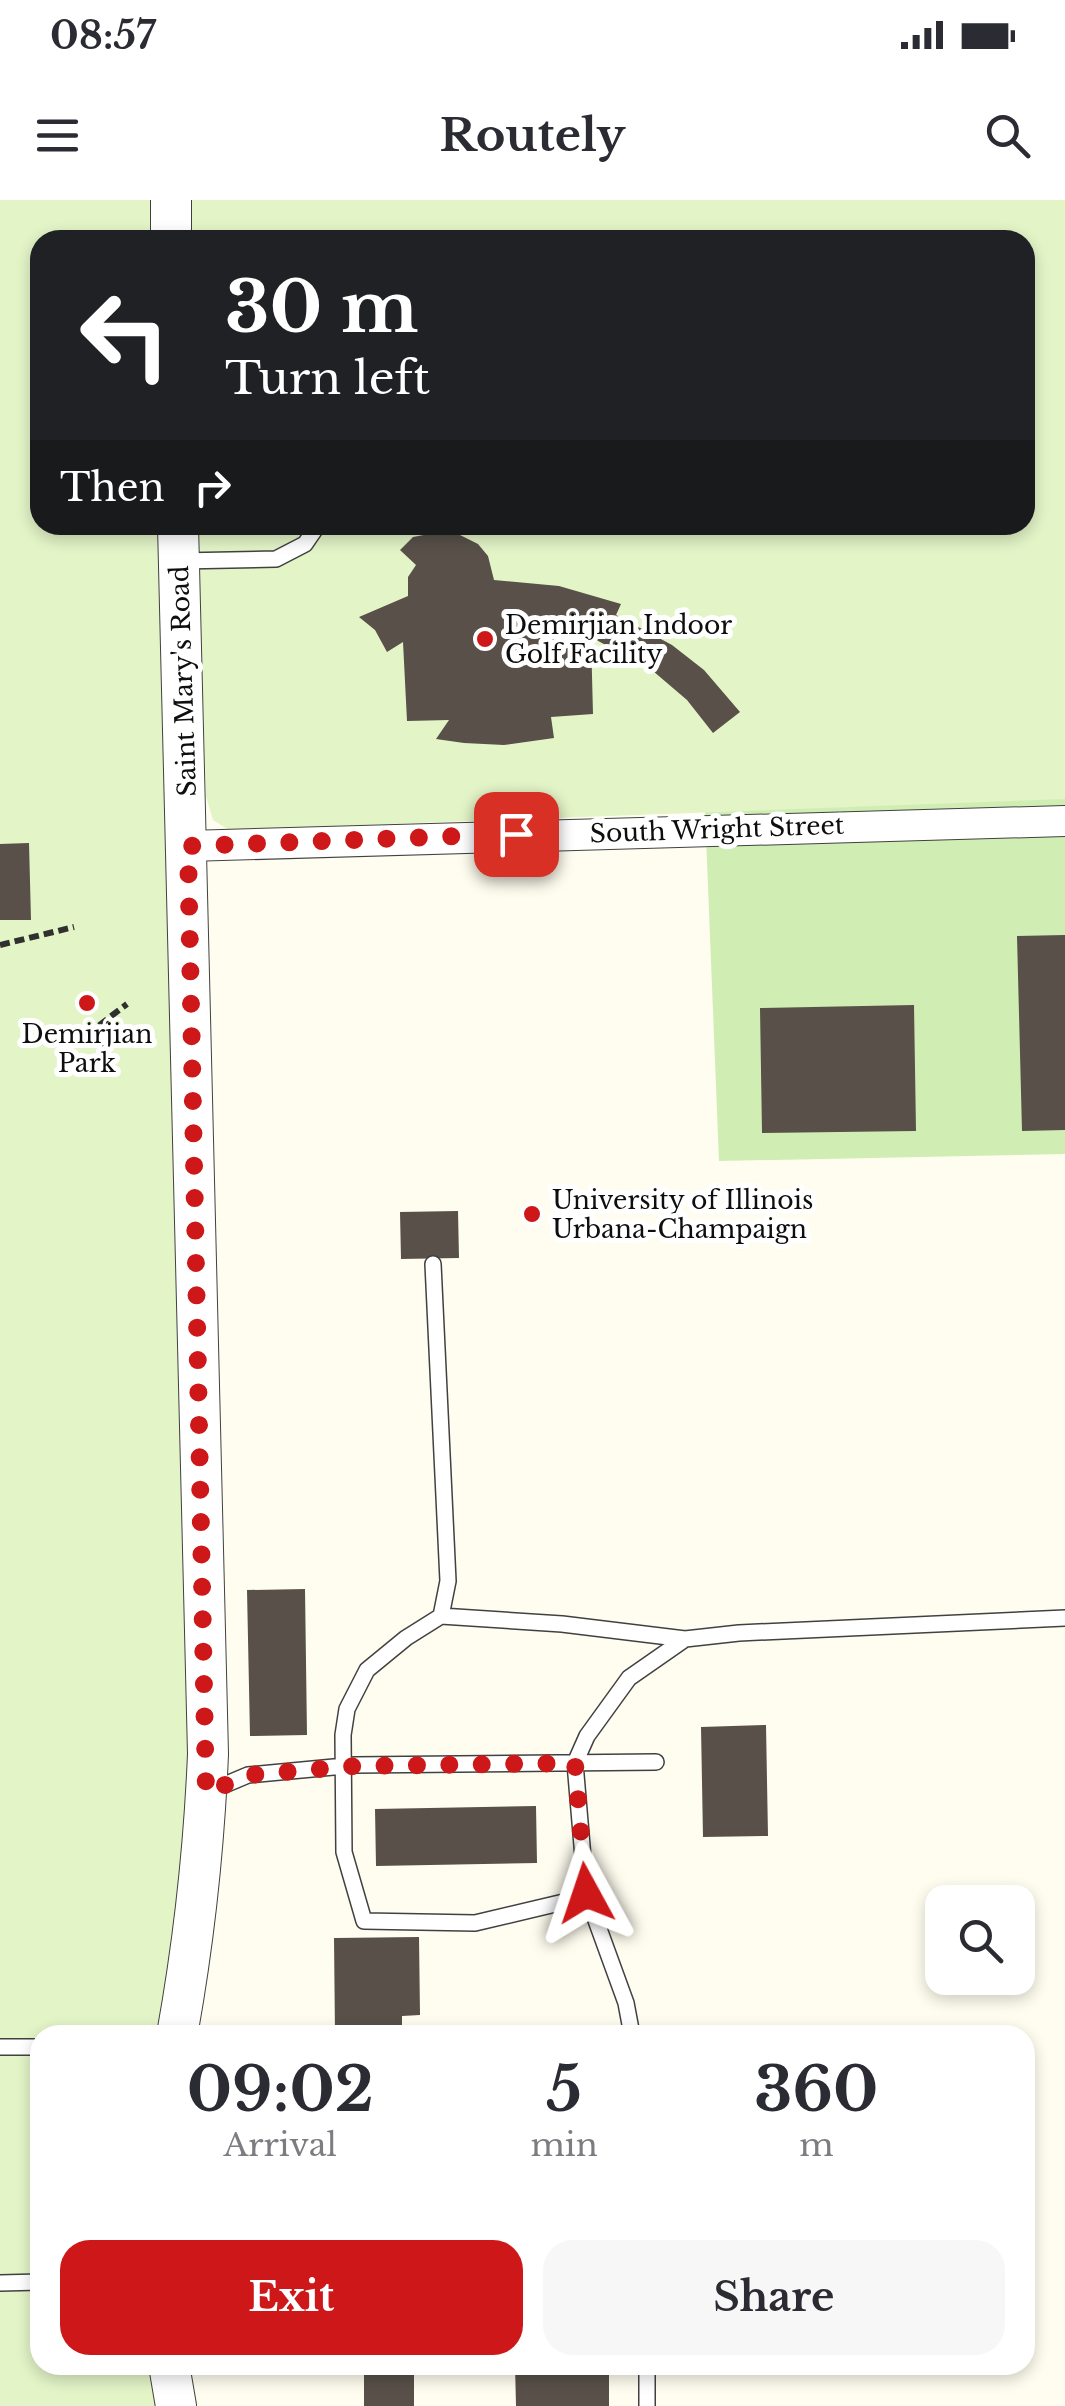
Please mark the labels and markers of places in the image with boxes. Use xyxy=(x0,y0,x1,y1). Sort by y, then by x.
place label: Demirjian Indoor Golf Facility xyxy=(505,610,732,670)
marker: Demirjian Indoor Golf Facility xyxy=(474,628,496,650)
pin xyxy=(474,792,559,877)
marker: Demirjian Park xyxy=(76,992,98,1014)
place label: Demirjian Park xyxy=(22,1019,152,1079)
place label: University of Illinois Urbana-Champaign xyxy=(552,1185,813,1245)
marker: University of Illinois Urbana-Champaign xyxy=(521,1203,543,1225)

